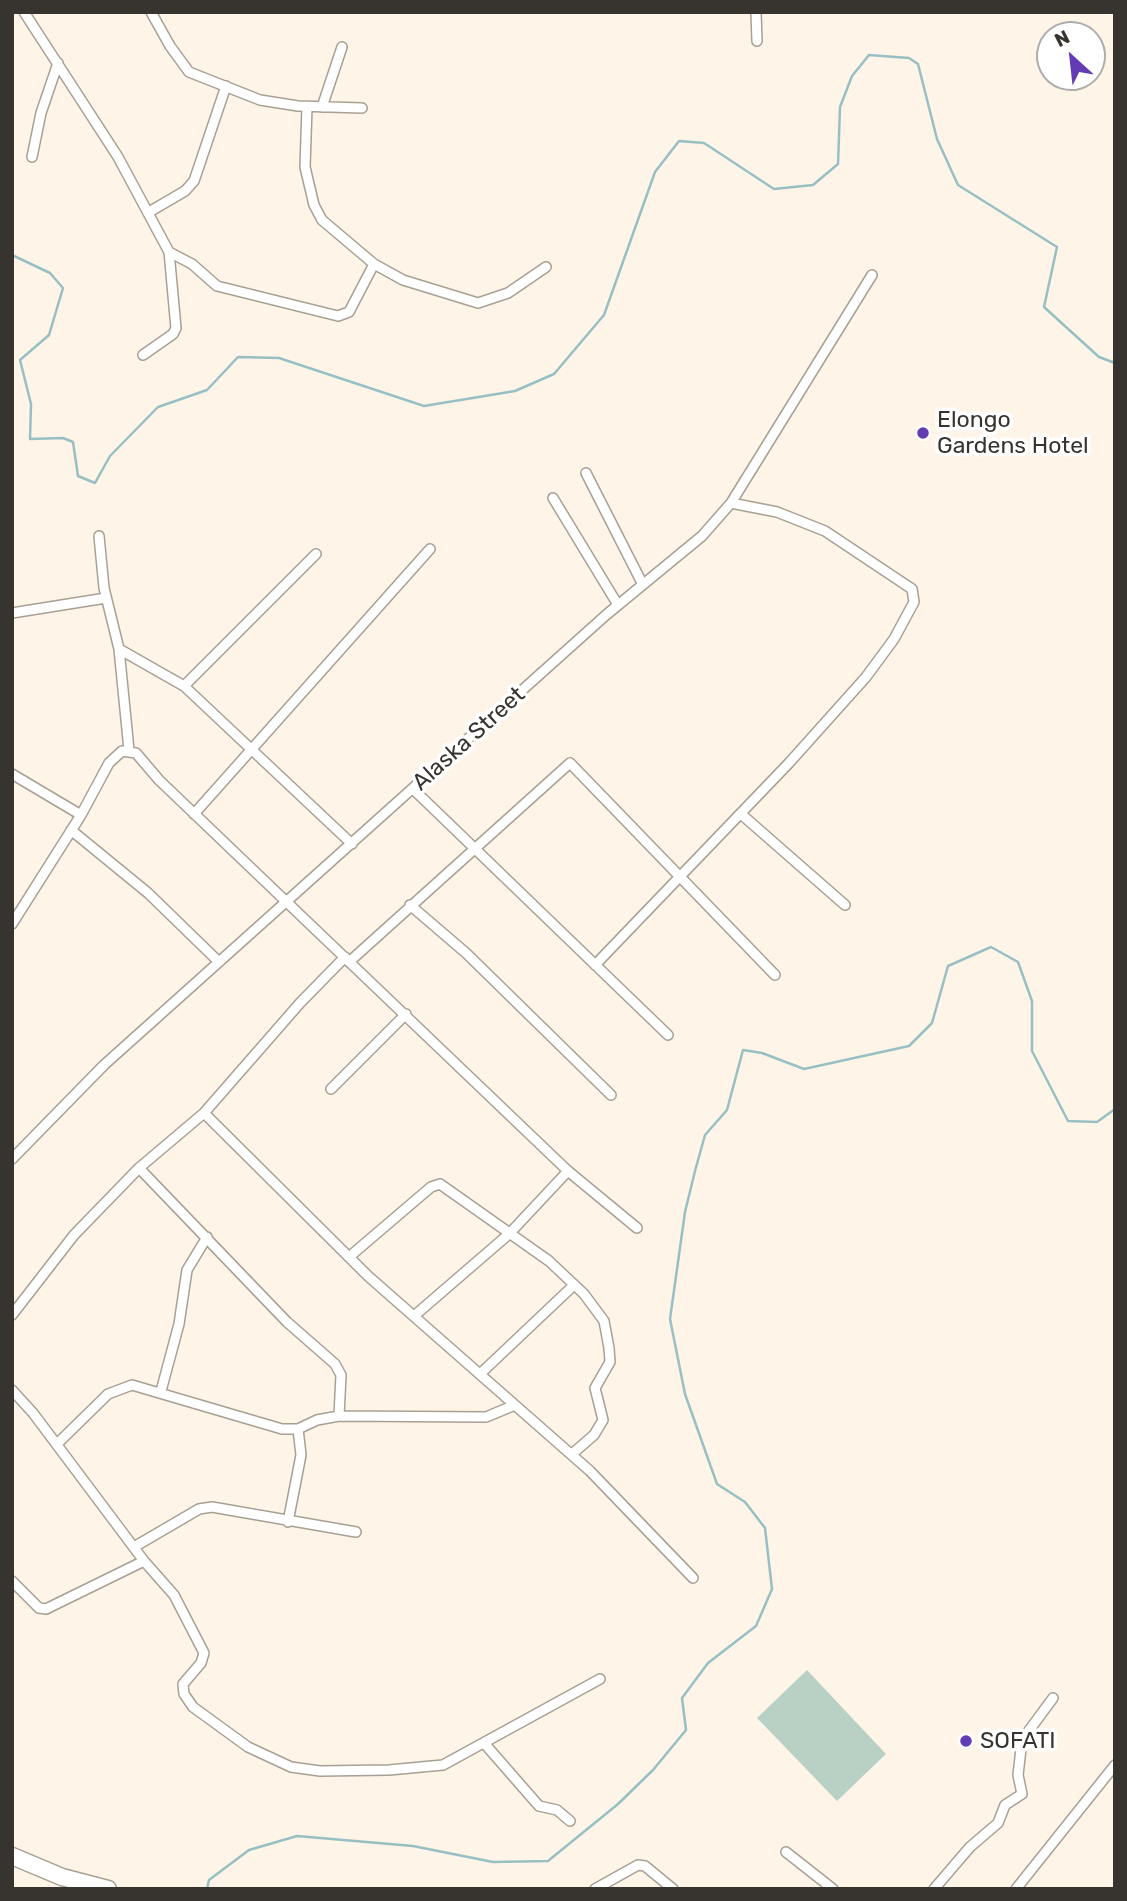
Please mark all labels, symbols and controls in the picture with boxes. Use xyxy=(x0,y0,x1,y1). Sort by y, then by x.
north arrow xyxy=(1036,21,1106,91)
text: N xyxy=(1051,25,1073,52)
place label: Elongo Gardens Hotel xyxy=(937,406,1089,460)
marker: Elongo Gardens Hotel xyxy=(915,425,931,441)
street label: Alaska Street xyxy=(407,681,531,797)
place label: SOFATI xyxy=(980,1727,1056,1755)
marker: SOFATI xyxy=(958,1733,974,1749)

